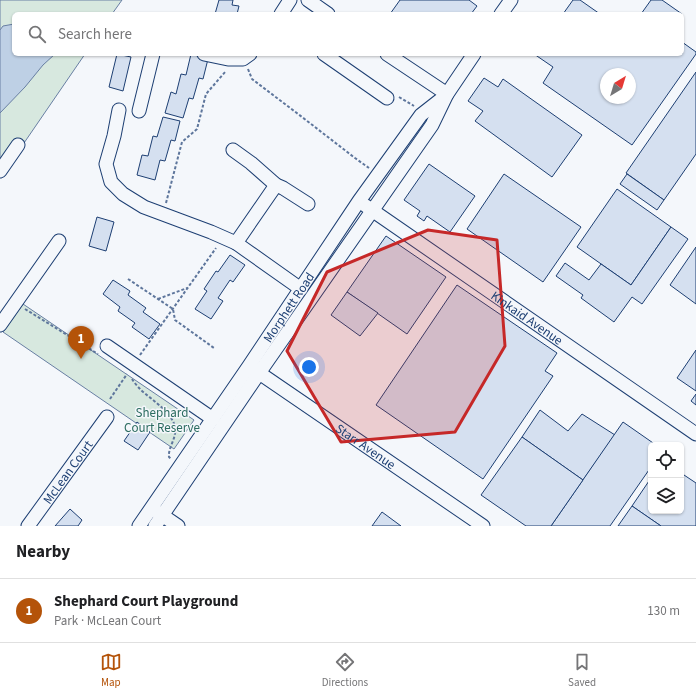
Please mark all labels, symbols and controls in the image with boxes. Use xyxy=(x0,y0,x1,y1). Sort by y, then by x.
search box xyxy=(12,12,684,56)
icon: search xyxy=(26,23,48,45)
text: Search here xyxy=(58,24,132,45)
north arrow xyxy=(600,68,636,104)
street label: Morphett Road xyxy=(259,269,319,346)
street label: Kinkaid Avenue xyxy=(487,287,566,349)
pin: 1 xyxy=(68,326,94,359)
your location xyxy=(299,357,319,377)
park label: Shephard Court Reserve xyxy=(124,404,200,437)
street label: Starr Avenue xyxy=(332,420,399,474)
street label: McLean Court xyxy=(39,436,98,508)
map controls xyxy=(648,442,684,514)
button: locate xyxy=(648,442,684,478)
button: layers xyxy=(648,478,684,514)
text: Nearby xyxy=(16,540,70,564)
text: Shephard Court Playground xyxy=(54,591,238,612)
text: 1 xyxy=(26,602,32,620)
text: 130 m xyxy=(647,602,680,620)
text: Park · McLean Court xyxy=(54,612,161,630)
tab: Map xyxy=(100,651,122,690)
tab: Directions xyxy=(322,651,368,690)
tab: Saved xyxy=(568,651,596,690)

